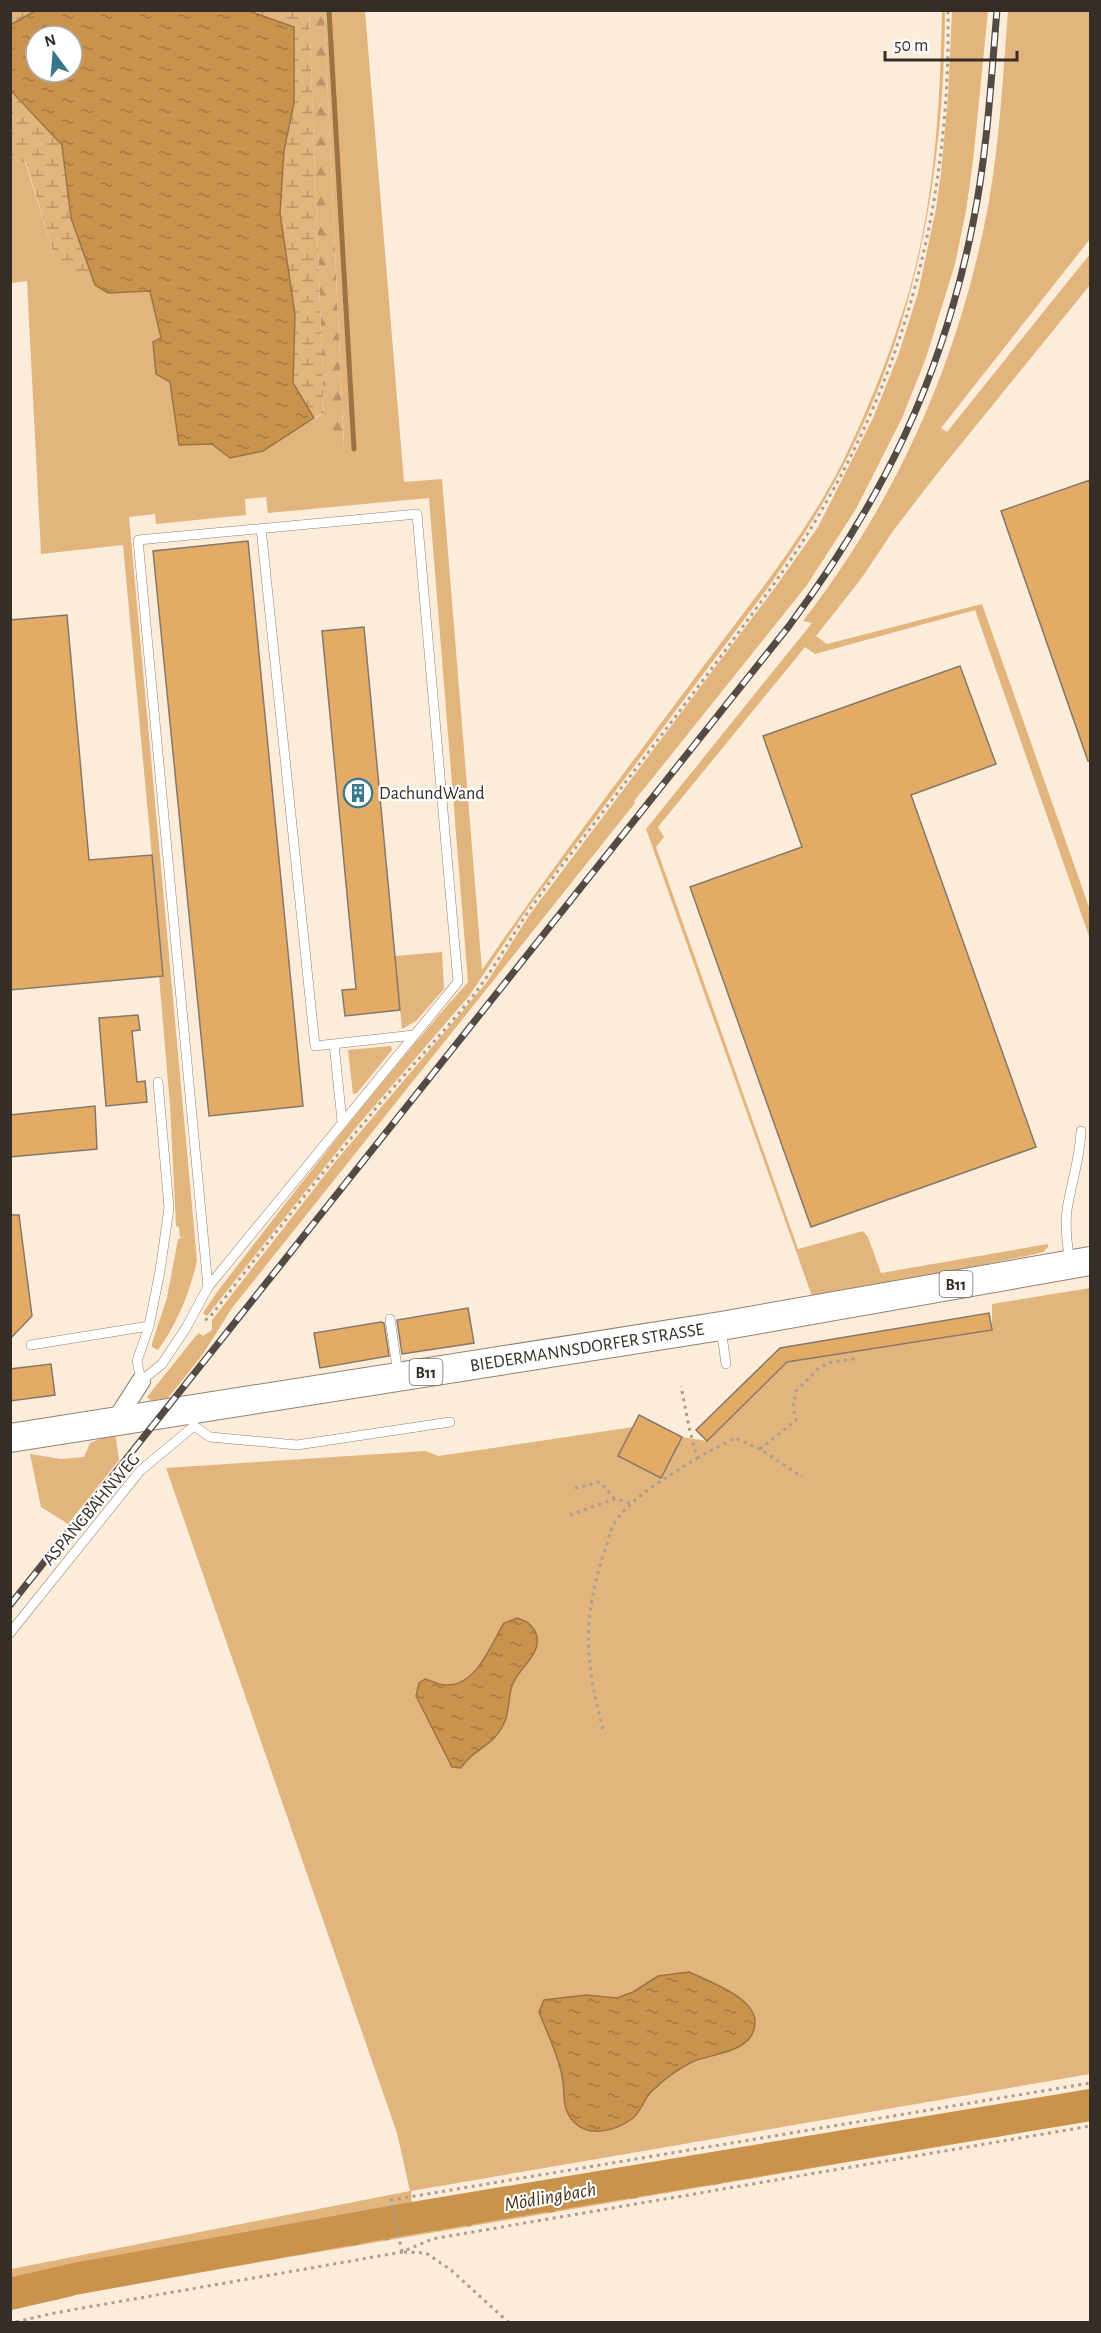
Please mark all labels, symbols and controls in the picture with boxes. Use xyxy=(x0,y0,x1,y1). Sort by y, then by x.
north arrow xyxy=(24,24,84,84)
scale bar xyxy=(885,24,1017,62)
text: N xyxy=(43,31,58,50)
text: 50 m xyxy=(894,37,928,55)
building icon: DachundWand xyxy=(342,777,374,809)
place label: DachundWand xyxy=(379,785,485,803)
road number: B11 xyxy=(940,1271,972,1297)
street label: BIEDERMANNSDORFER STRASSE xyxy=(469,1321,706,1375)
road number: B11 xyxy=(410,1359,442,1385)
street label: ASPANGBAHNWEG xyxy=(40,1450,144,1569)
water label: Mödlingbach xyxy=(503,2179,598,2215)

